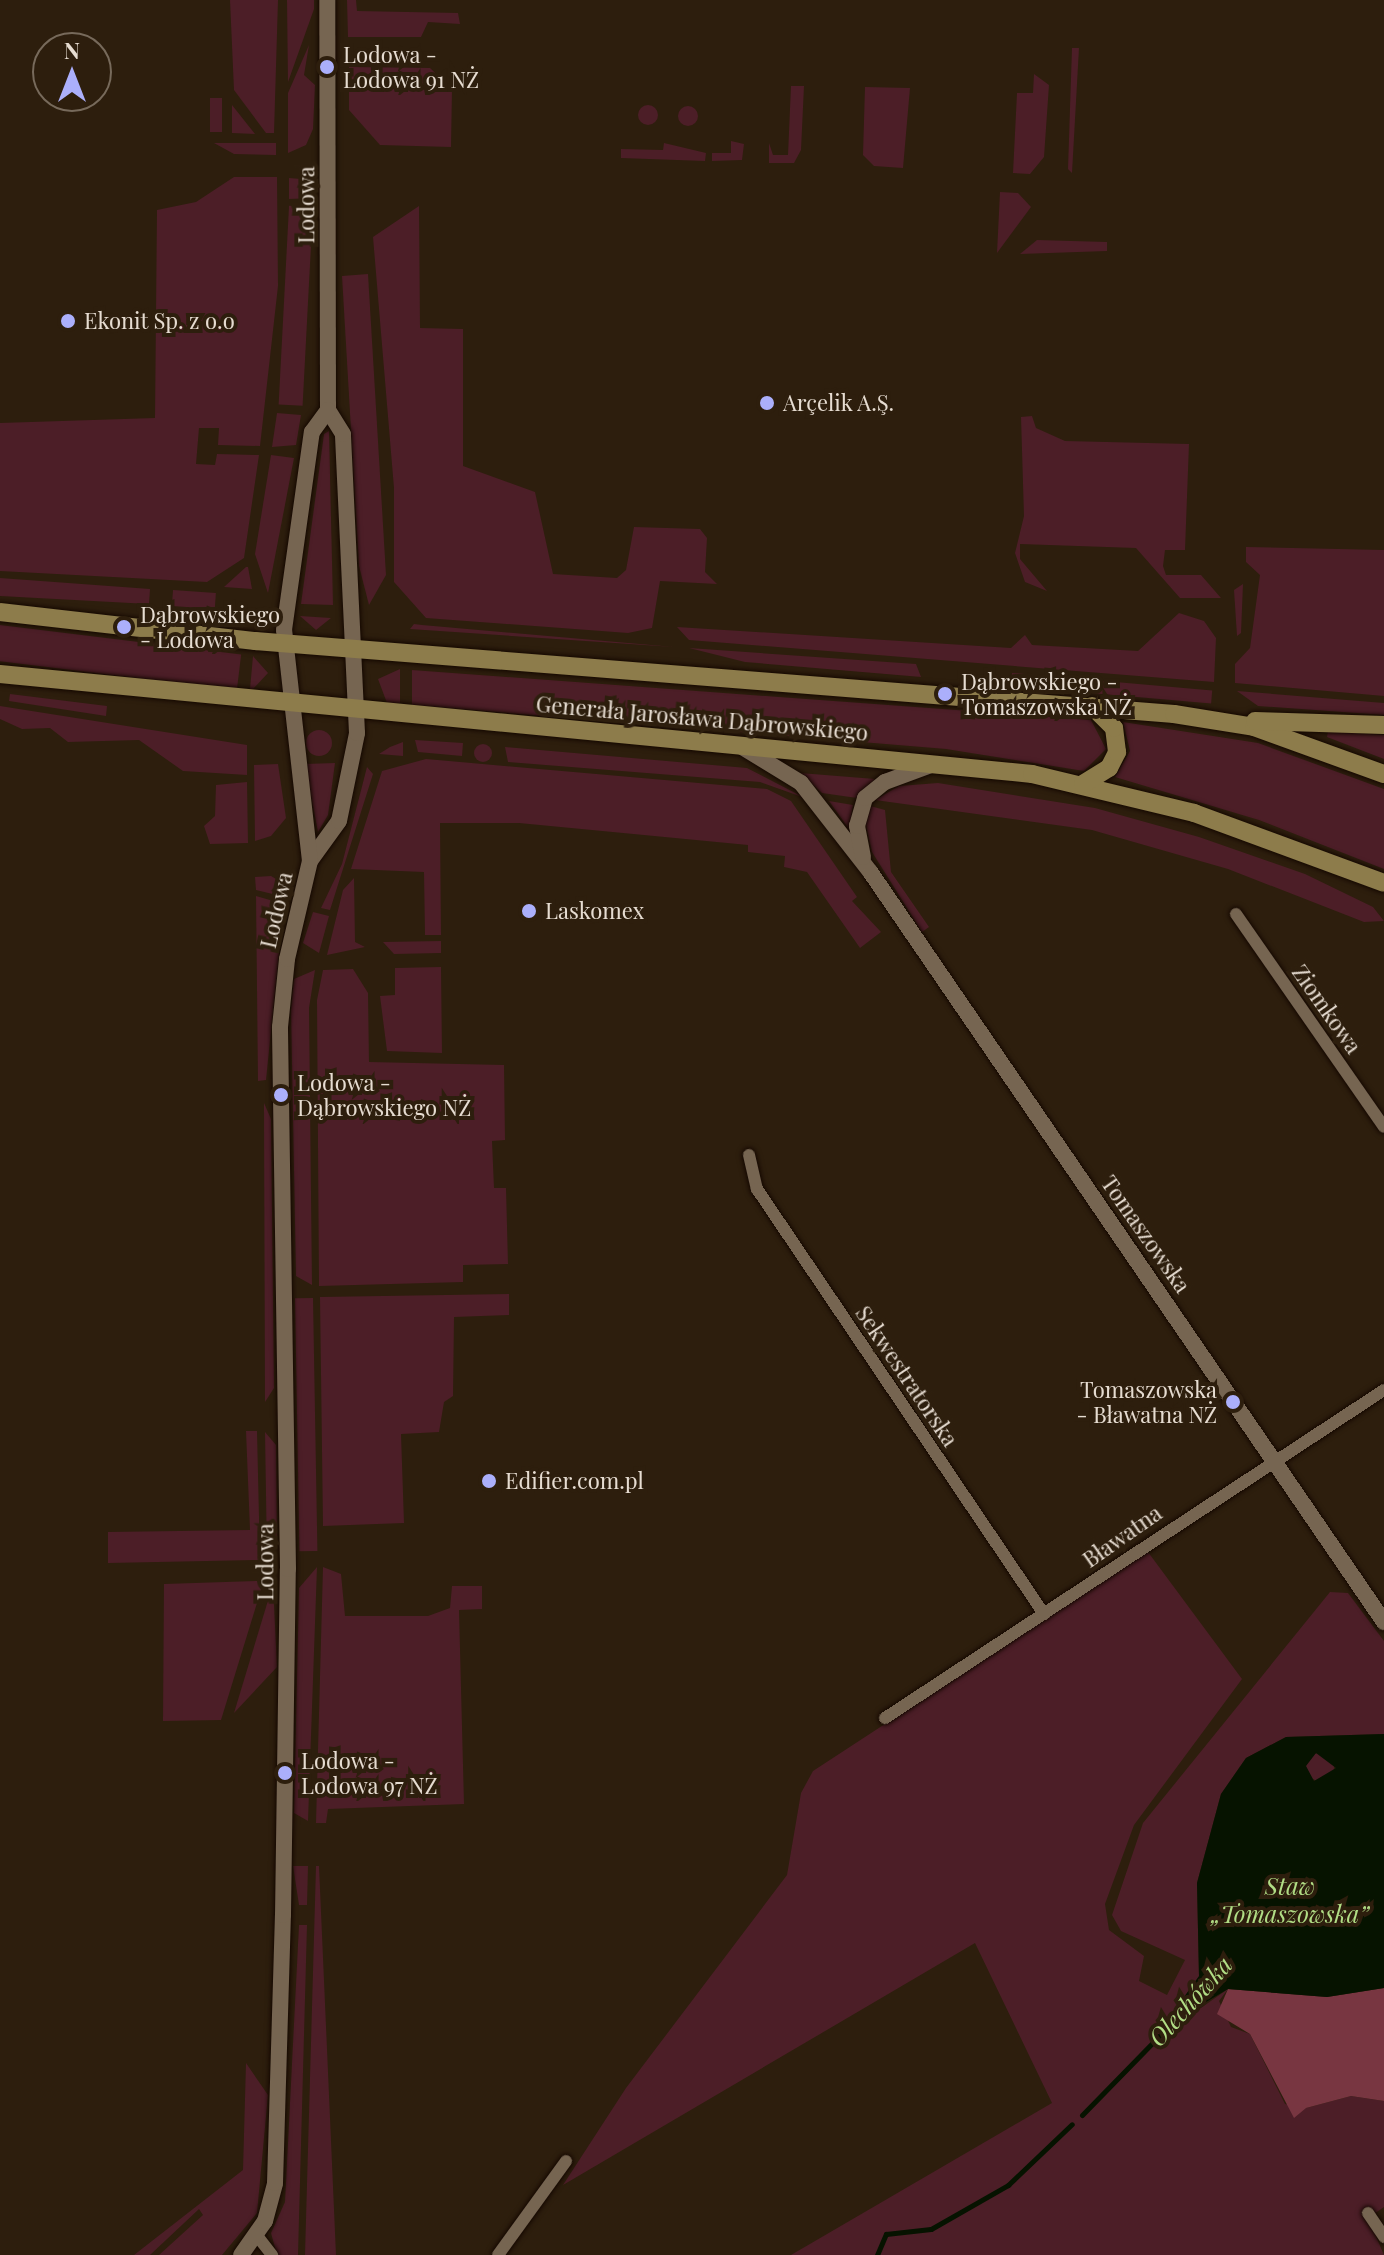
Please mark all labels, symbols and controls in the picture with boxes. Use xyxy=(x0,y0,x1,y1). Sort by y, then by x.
north arrow xyxy=(32,32,112,112)
text: N xyxy=(64,35,80,65)
place label: Lodowa - Lodowa 91 NŻ xyxy=(343,41,479,92)
marker: Lodowa - Lodowa 91 NŻ xyxy=(318,58,336,76)
street label: Lodowa xyxy=(293,166,319,244)
place label: Ekonit Sp. z o.o xyxy=(84,308,235,334)
marker: Ekonit Sp. z o.o xyxy=(59,312,77,330)
place label: Arçelik A.Ş. xyxy=(783,390,895,416)
marker: Arçelik A.Ş. xyxy=(758,394,776,412)
place label: Dąbrowskiego - Lodowa xyxy=(140,601,280,652)
marker: Dąbrowskiego - Lodowa xyxy=(115,618,133,636)
place label: Dąbrowskiego - Tomaszowska NŻ xyxy=(961,668,1132,720)
marker: Dąbrowskiego - Tomaszowska NŻ xyxy=(936,685,954,703)
street label: Generała Jarosława Dąbrowskiego xyxy=(535,690,869,746)
street label: Lodowa xyxy=(254,869,298,951)
place label: Laskomex xyxy=(545,898,644,924)
marker: Laskomex xyxy=(520,902,538,920)
street label: Ziomkowa xyxy=(1287,960,1367,1058)
place label: Lodowa - Dąbrowskiego NŻ xyxy=(297,1069,471,1120)
marker: Lodowa - Dąbrowskiego NŻ xyxy=(272,1086,290,1104)
street label: Tomaszowska xyxy=(1096,1170,1196,1298)
street label: Sekwestratorska xyxy=(850,1301,964,1451)
place label: Tomaszowska - Bławatna NŻ xyxy=(1076,1376,1217,1428)
marker: Tomaszowska - Bławatna NŻ xyxy=(1224,1393,1242,1411)
place label: Edifier.com.pl xyxy=(505,1468,644,1494)
marker: Edifier.com.pl xyxy=(480,1472,498,1490)
street label: Bławatna xyxy=(1077,1499,1167,1573)
street label: Lodowa xyxy=(252,1523,278,1601)
place label: Lodowa - Lodowa 97 NŻ xyxy=(301,1747,438,1798)
marker: Lodowa - Lodowa 97 NŻ xyxy=(276,1764,294,1782)
water label: Staw „Tomaszowska” xyxy=(1211,1872,1369,1928)
water label: Olechówka xyxy=(1142,1950,1238,2052)

